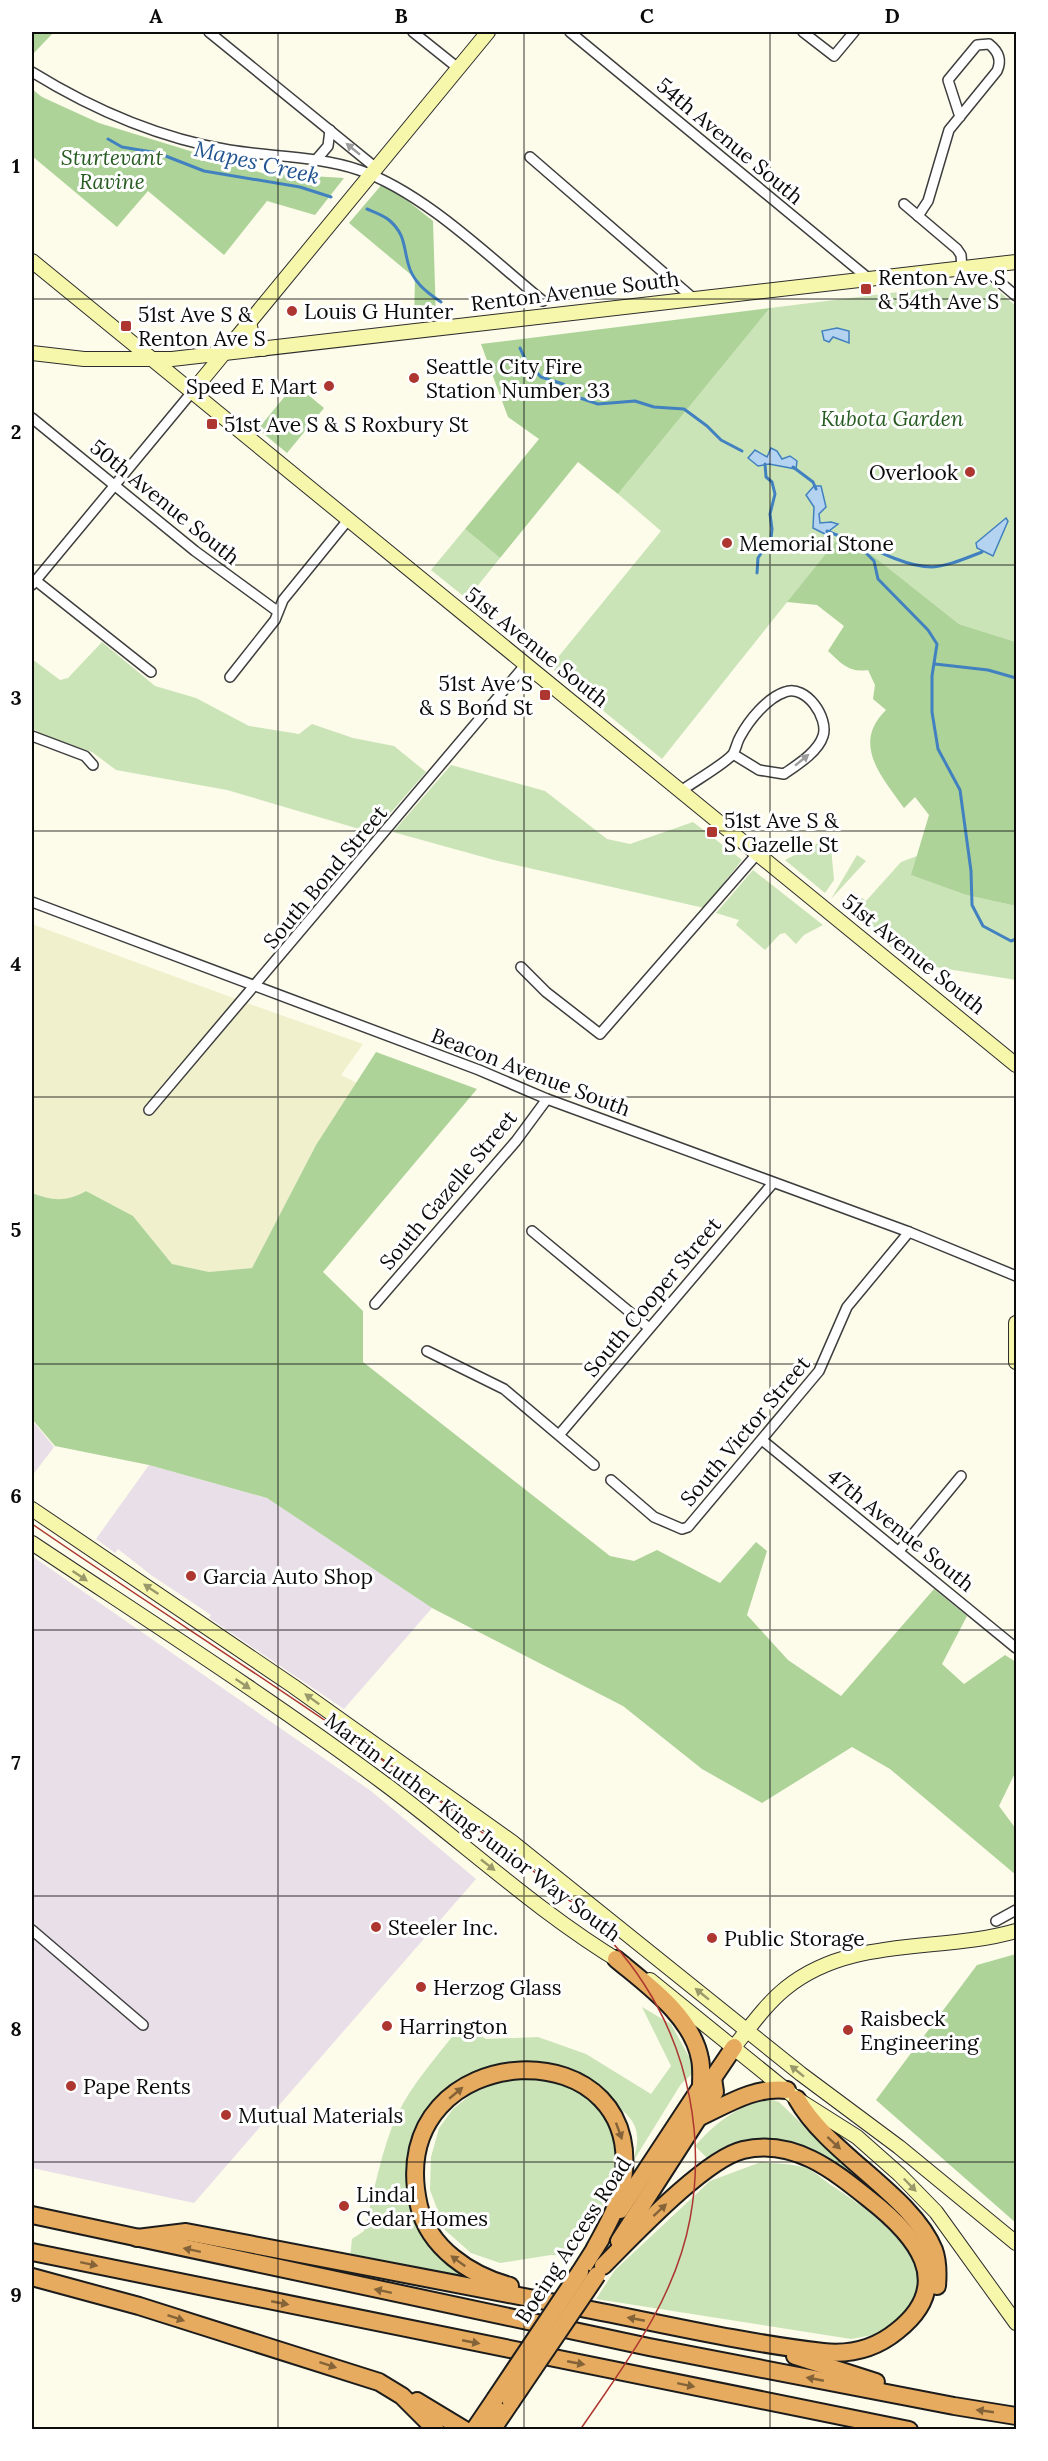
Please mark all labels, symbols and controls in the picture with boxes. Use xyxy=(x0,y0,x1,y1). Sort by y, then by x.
text: A xyxy=(149,3,163,28)
text: B xyxy=(394,3,408,28)
text: C xyxy=(640,3,654,28)
text: D xyxy=(884,3,900,28)
street label: 54th Avenue South xyxy=(651,72,809,210)
water label: Mapes Creek xyxy=(192,134,322,190)
one-way arrow xyxy=(346,143,361,156)
park label: Sturtevant Ravine xyxy=(61,144,164,195)
text: 1 xyxy=(12,153,20,178)
place label: Renton Ave S & 54th Ave S xyxy=(878,264,1006,315)
street label: Renton Avenue South xyxy=(469,265,681,317)
marker: Renton Ave S & 54th Ave S xyxy=(859,282,873,296)
place label: Louis G Hunter xyxy=(304,298,453,325)
place label: 51st Ave S & Renton Ave S xyxy=(138,301,266,352)
marker: Louis G Hunter xyxy=(285,304,299,318)
marker: 51st Ave S & Renton Ave S xyxy=(119,319,133,333)
place label: Seattle City Fire Station Number 33 xyxy=(426,353,610,404)
marker: Seattle City Fire Station Number 33 xyxy=(407,371,421,385)
place label: Speed E Mart xyxy=(186,373,318,400)
marker: Speed E Mart xyxy=(322,379,336,393)
park label: Kubota Garden xyxy=(820,405,964,432)
place label: 51st Ave S & S Roxbury St xyxy=(224,411,470,438)
marker: 51st Ave S & S Roxbury St xyxy=(205,417,219,431)
text: 2 xyxy=(11,419,21,444)
street label: 50th Avenue South xyxy=(85,433,245,571)
place label: Overlook xyxy=(869,459,959,486)
marker: Overlook xyxy=(963,465,977,479)
place label: Memorial Stone xyxy=(739,530,894,557)
marker: Memorial Stone xyxy=(720,536,734,550)
street label: 51st Avenue South xyxy=(460,581,614,713)
place label: 51st Ave S & S Bond St xyxy=(419,670,534,721)
text: 3 xyxy=(10,685,22,710)
marker: 51st Ave S & S Bond St xyxy=(538,688,552,702)
one-way arrow xyxy=(794,753,810,766)
street label: South Bond Street xyxy=(257,799,393,954)
place label: 51st Ave S & S Gazelle St xyxy=(724,807,839,858)
marker: 51st Ave S & S Gazelle St xyxy=(705,825,719,839)
street label: 51st Avenue South xyxy=(837,888,991,1020)
text: 4 xyxy=(11,951,22,976)
street label: Beacon Avenue South xyxy=(428,1022,634,1122)
street label: South Gazelle Street xyxy=(374,1104,523,1275)
street label: South Cooper Street xyxy=(577,1211,727,1382)
text: 5 xyxy=(11,1217,22,1242)
street label: South Victor Street xyxy=(674,1350,816,1512)
street label: 47th Avenue South xyxy=(822,1462,980,1598)
text: 6 xyxy=(10,1483,22,1508)
place label: Garcia Auto Shop xyxy=(203,1563,373,1590)
marker: Garcia Auto Shop xyxy=(184,1569,198,1583)
one-way arrow xyxy=(72,1570,89,1581)
one-way arrow xyxy=(144,1583,160,1595)
one-way arrow xyxy=(234,1678,250,1690)
one-way arrow xyxy=(305,1693,321,1705)
street label: Martin Luther King Junior Way South xyxy=(320,1707,626,1947)
text: 7 xyxy=(11,1750,21,1775)
one-way arrow xyxy=(481,1858,496,1870)
place label: Steeler Inc. xyxy=(388,1914,498,1941)
marker: Steeler Inc. xyxy=(369,1920,383,1934)
place label: Public Storage xyxy=(724,1925,865,1952)
marker: Public Storage xyxy=(705,1931,719,1945)
place label: Herzog Glass xyxy=(433,1974,561,2001)
marker: Herzog Glass xyxy=(414,1980,428,1994)
one-way arrow xyxy=(694,1987,710,2000)
place label: Raisbeck Engineering xyxy=(860,2005,979,2056)
place label: Harrington xyxy=(399,2013,508,2040)
text: 8 xyxy=(10,2016,22,2041)
marker: Harrington xyxy=(380,2019,394,2033)
marker: Raisbeck Engineering xyxy=(841,2023,855,2037)
one-way arrow xyxy=(789,2064,805,2077)
place label: Pape Rents xyxy=(83,2073,191,2100)
marker: Pape Rents xyxy=(64,2079,78,2093)
one-way arrow xyxy=(448,2087,464,2100)
place label: Mutual Materials xyxy=(238,2102,403,2129)
marker: Mutual Materials xyxy=(219,2108,233,2122)
one-way arrow xyxy=(614,2122,624,2140)
one-way arrow xyxy=(827,2136,841,2150)
street label: Boeing Access Road xyxy=(509,2152,637,2328)
one-way arrow xyxy=(903,2177,916,2192)
place label: Lindal Cedar Homes xyxy=(356,2181,488,2232)
marker: Lindal Cedar Homes xyxy=(337,2199,351,2213)
one-way arrow xyxy=(653,2203,668,2217)
one-way arrow xyxy=(183,2245,202,2254)
one-way arrow xyxy=(451,2255,467,2267)
one-way arrow xyxy=(79,2260,98,2269)
text: 9 xyxy=(10,2282,22,2307)
one-way arrow xyxy=(373,2286,392,2295)
one-way arrow xyxy=(270,2299,289,2308)
one-way arrow xyxy=(167,2314,185,2324)
one-way arrow xyxy=(626,2314,645,2323)
one-way arrow xyxy=(462,2338,481,2347)
one-way arrow xyxy=(567,2359,586,2368)
one-way arrow xyxy=(319,2361,337,2370)
one-way arrow xyxy=(805,2374,824,2383)
one-way arrow xyxy=(676,2381,695,2390)
one-way arrow xyxy=(976,2406,995,2415)

